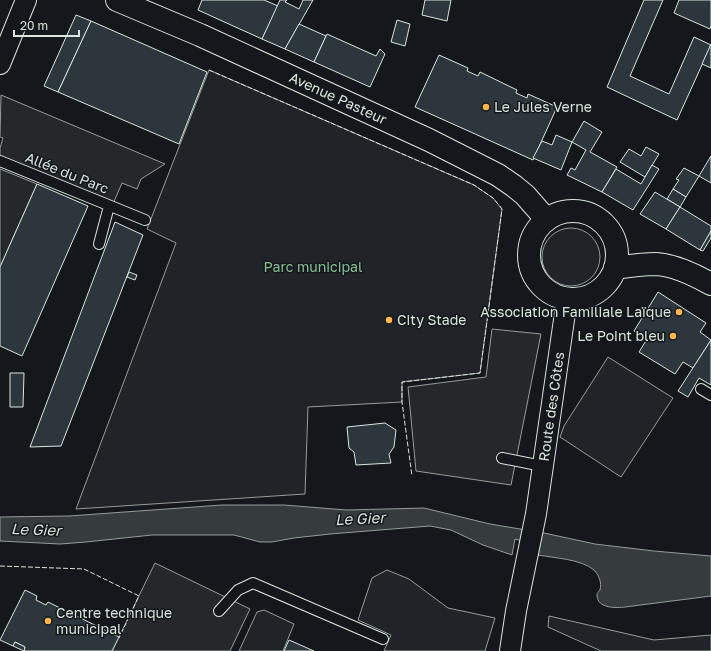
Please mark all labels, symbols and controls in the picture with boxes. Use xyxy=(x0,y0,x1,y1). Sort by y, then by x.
scale bar xyxy=(14,12,79,38)
text: 20 m xyxy=(20,18,48,33)
street label: Avenue Pasteur xyxy=(287,68,390,128)
place label: Le Jules Verne xyxy=(494,98,592,115)
marker: Le Jules Verne xyxy=(481,102,491,112)
street label: Allée du Parc xyxy=(23,148,112,197)
park label: Parc municipal xyxy=(264,258,363,275)
place label: Association Familiale Laïque xyxy=(480,303,671,320)
marker: Association Familiale Laïque xyxy=(674,307,684,317)
place label: City Stade xyxy=(397,311,466,328)
marker: City Stade xyxy=(384,315,394,325)
place label: Le Point bleu xyxy=(577,327,665,344)
marker: Le Point bleu xyxy=(668,331,678,341)
street label: Route des Côtes xyxy=(535,351,567,462)
water label: Le Gier xyxy=(335,508,388,528)
water label: Le Gier xyxy=(11,519,63,539)
place label: Centre technique municipal xyxy=(56,604,172,637)
marker: Centre technique municipal xyxy=(43,616,53,626)

